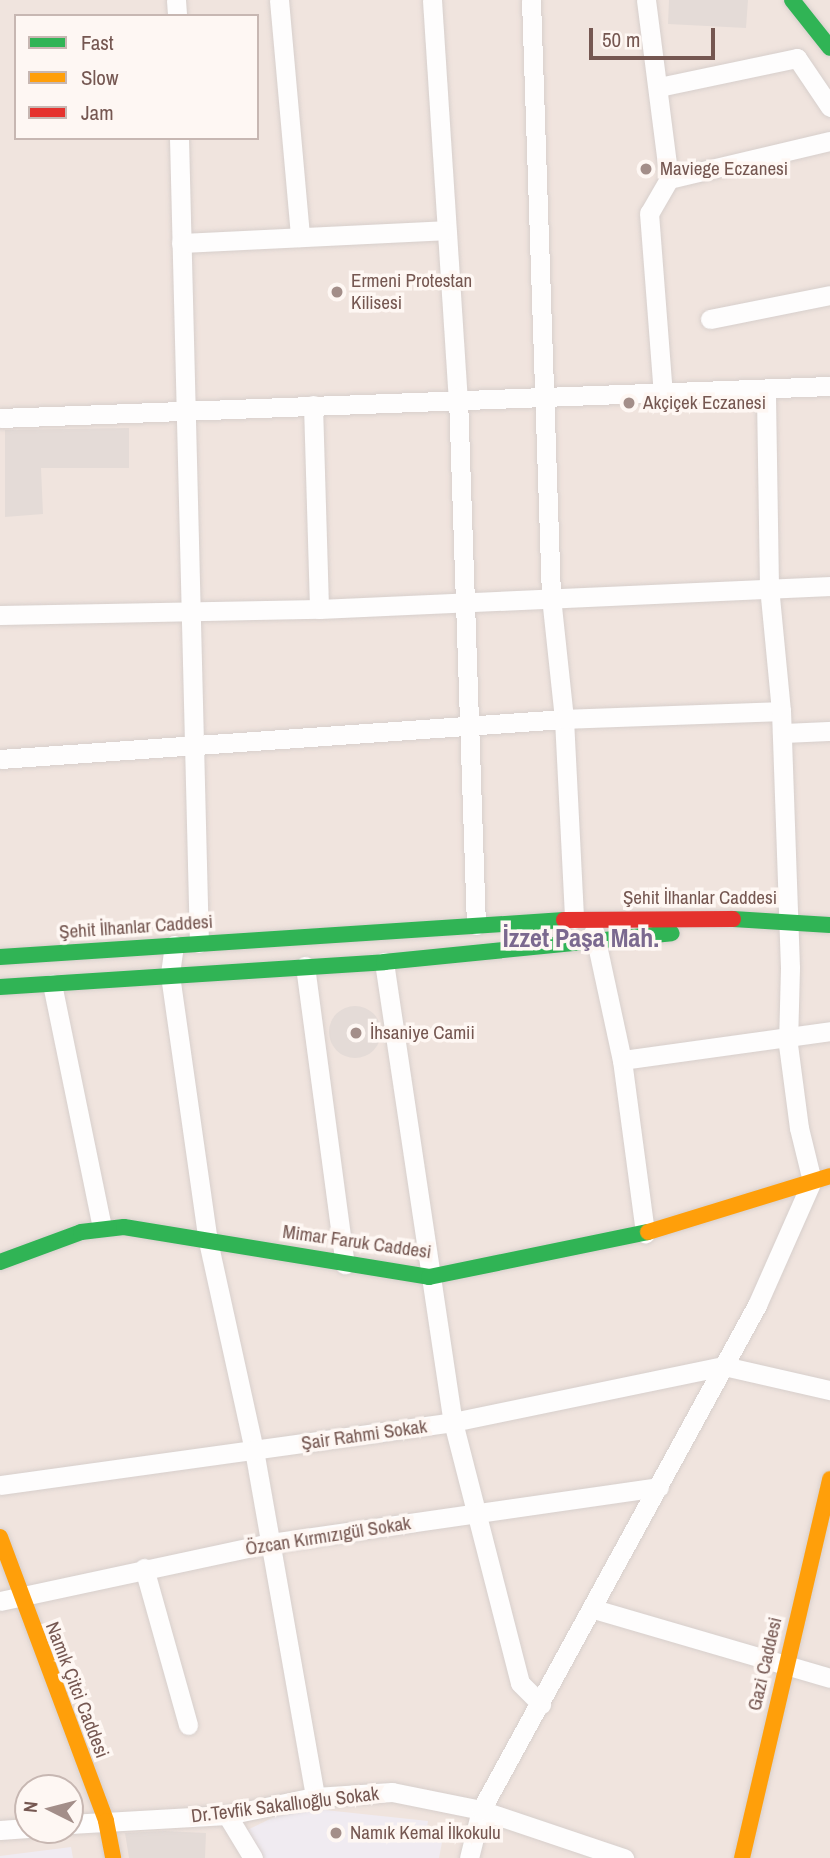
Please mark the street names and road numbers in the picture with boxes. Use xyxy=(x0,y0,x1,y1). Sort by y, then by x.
street label: Şehit İlhanlar Caddesi xyxy=(623,887,777,909)
street label: Şehit İlhanlar Caddesi xyxy=(58,910,214,944)
street label: Mimar Faruk Caddesi xyxy=(281,1220,433,1264)
street label: Şair Rahmi Sokak xyxy=(300,1415,428,1455)
street label: Özcan Kırmızıgül Sokak xyxy=(244,1512,412,1560)
street label: Gazi Caddesi xyxy=(743,1615,787,1713)
street label: Namık Çitci Caddesi xyxy=(41,1619,113,1761)
street label: Dr.Tevfik Sakallıoğlu Sokak xyxy=(190,1782,380,1828)

